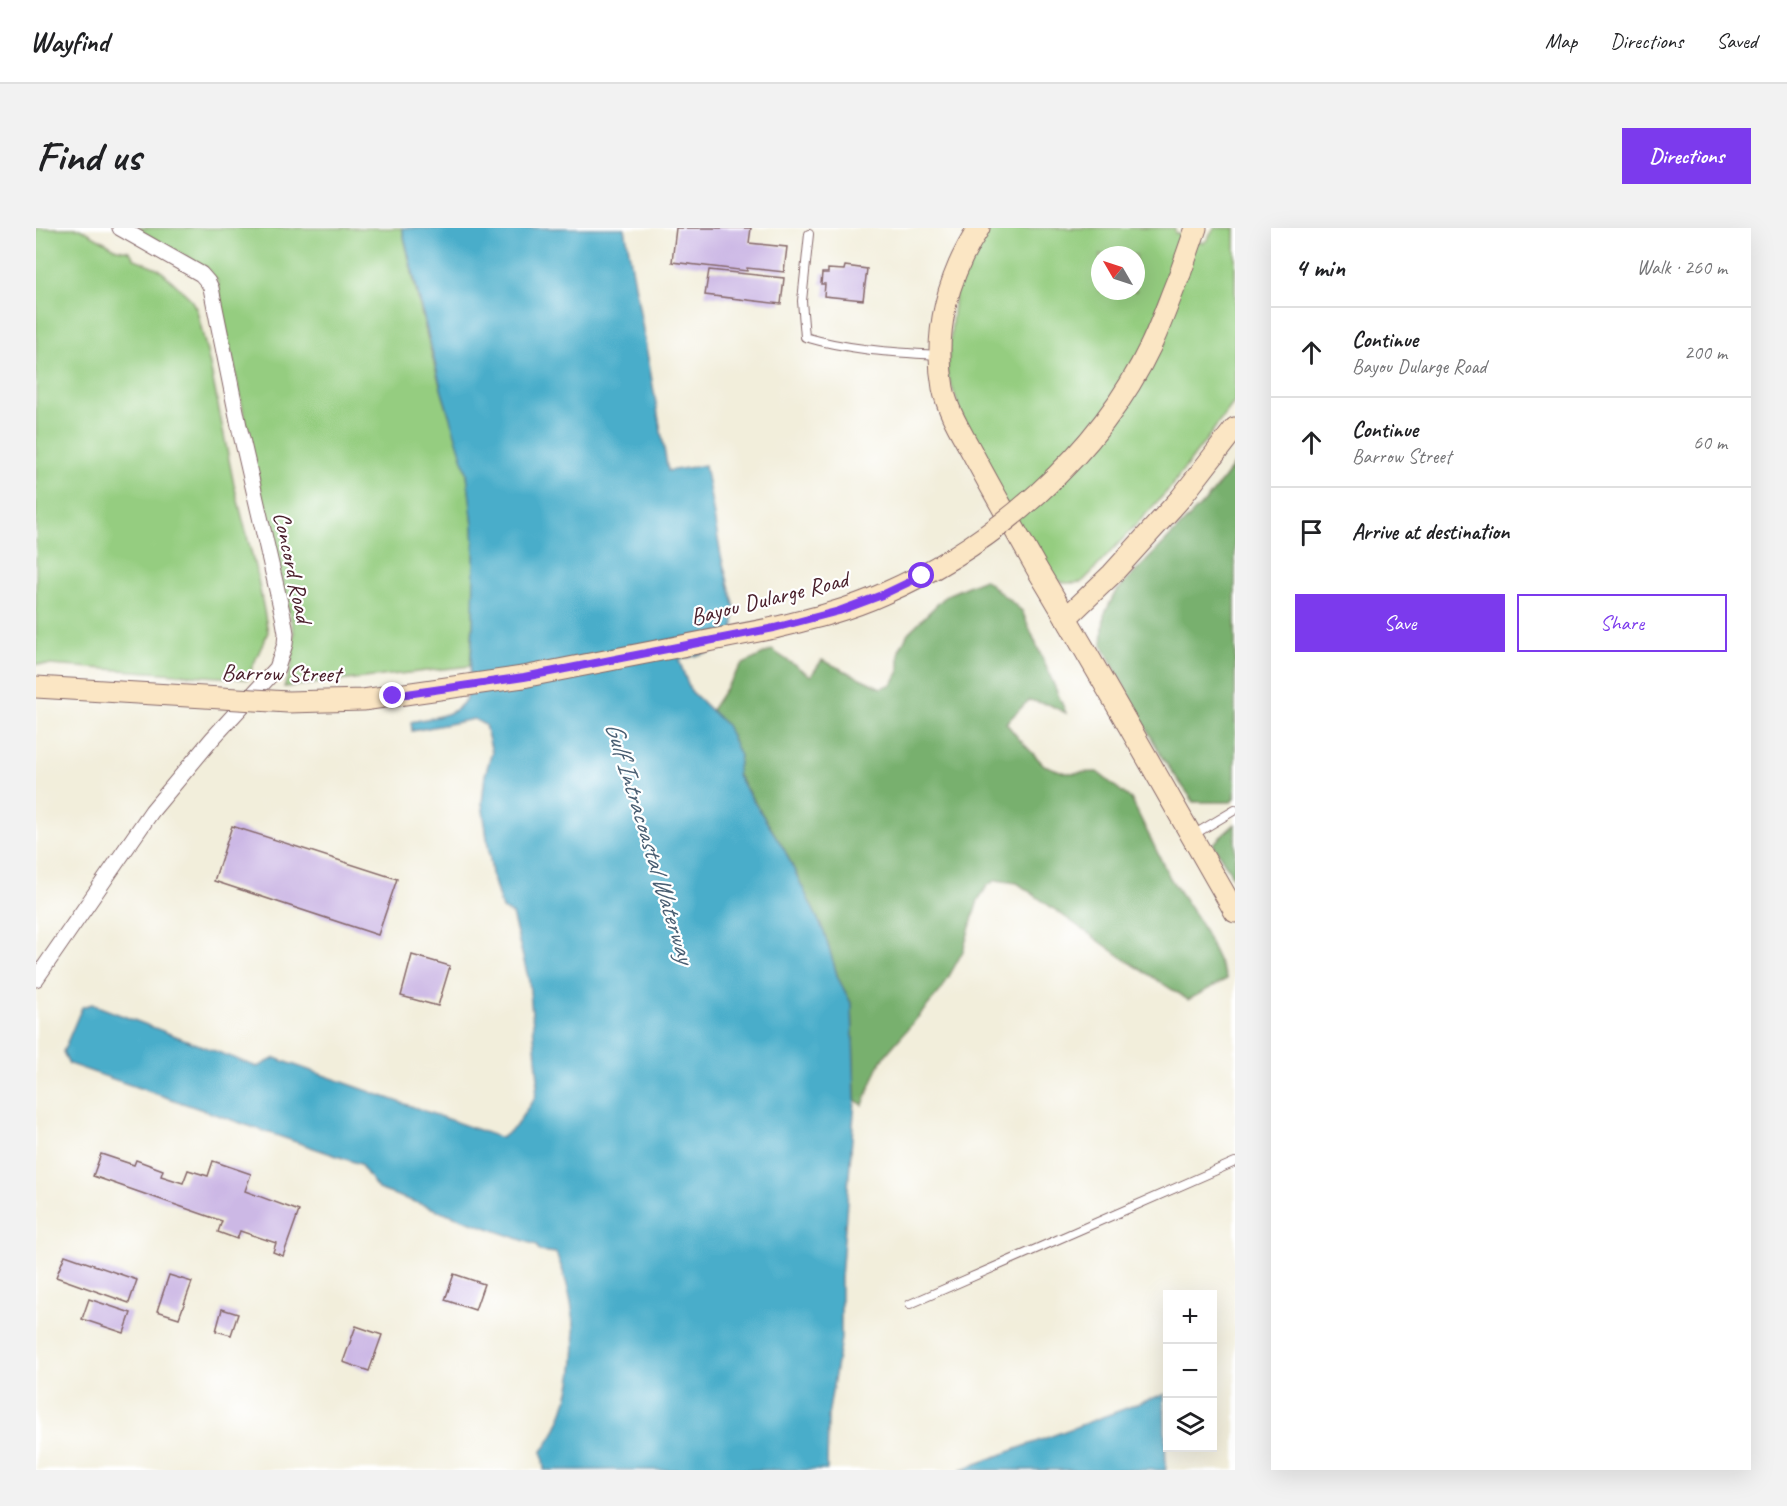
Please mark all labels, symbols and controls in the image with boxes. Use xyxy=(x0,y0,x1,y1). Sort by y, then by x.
text: Wayfind xyxy=(30,24,109,59)
text: Map xyxy=(1545,28,1577,54)
text: Directions xyxy=(1610,28,1683,54)
text: Saved xyxy=(1716,28,1757,54)
button: Directions xyxy=(1622,128,1751,184)
text: Find us xyxy=(36,130,141,183)
north arrow xyxy=(1091,246,1145,300)
text: 4 min xyxy=(1295,251,1345,284)
text: Walk · 260 m xyxy=(1637,255,1727,280)
text: Continue xyxy=(1352,326,1418,354)
icon: ahead xyxy=(1295,336,1328,369)
text: 200 m xyxy=(1684,340,1727,365)
text: Bayou Dularge Road xyxy=(1352,354,1486,379)
text: Continue xyxy=(1352,416,1418,444)
icon: ahead xyxy=(1295,426,1328,459)
text: 60 m xyxy=(1693,430,1727,455)
text: Barrow Street xyxy=(1352,444,1451,469)
street label: Concord Road xyxy=(267,509,320,629)
icon: arrive xyxy=(1295,516,1328,549)
text: Arrive at destination xyxy=(1352,518,1509,546)
route start xyxy=(908,562,934,588)
street label: Bayou Dularge Road xyxy=(687,563,854,632)
button: Save xyxy=(1295,594,1505,652)
button: Share xyxy=(1517,594,1727,652)
street label: Barrow Street xyxy=(221,657,344,689)
route end xyxy=(379,682,405,708)
water label: Gulf Intracoastal Waterway xyxy=(598,718,704,970)
map controls xyxy=(1163,1290,1217,1452)
button: + xyxy=(1163,1290,1217,1344)
button: − xyxy=(1163,1344,1217,1398)
button: layers xyxy=(1163,1398,1217,1452)

